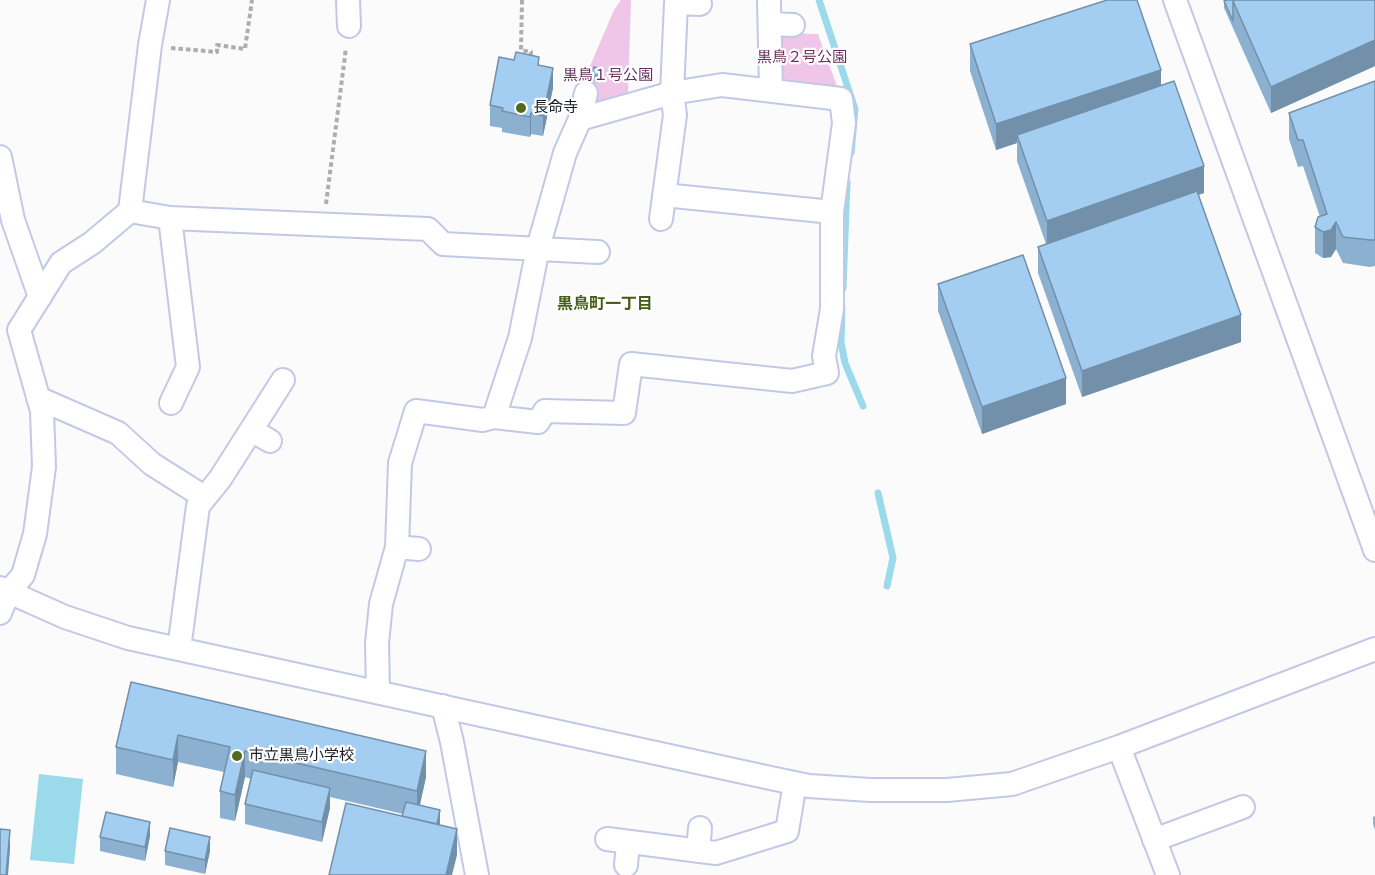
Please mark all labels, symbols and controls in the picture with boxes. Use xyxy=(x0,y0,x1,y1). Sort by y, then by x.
park label: 黒鳥２号公園 xyxy=(757,49,847,67)
park label: 黒鳥１号公園 xyxy=(563,67,653,85)
place label: 長命寺 xyxy=(533,99,578,117)
marker: 長命寺 xyxy=(514,101,528,115)
district label: 黒鳥町一丁目 xyxy=(557,295,653,315)
place label: 市立黒鳥小学校 xyxy=(249,747,354,765)
marker: 市立黒鳥小学校 xyxy=(230,749,244,763)

